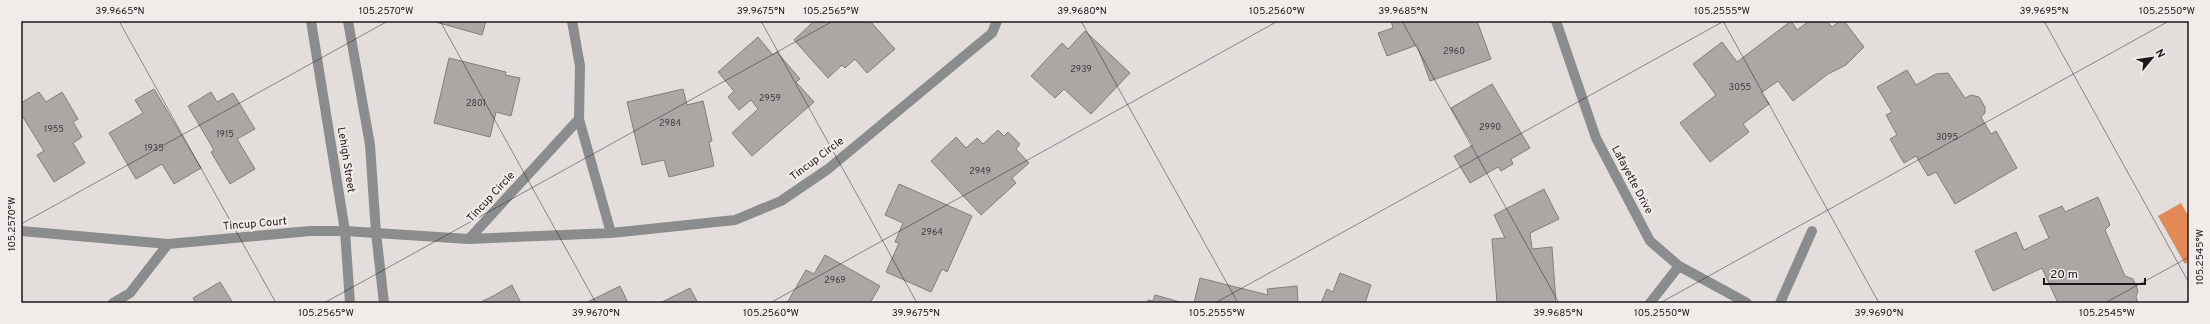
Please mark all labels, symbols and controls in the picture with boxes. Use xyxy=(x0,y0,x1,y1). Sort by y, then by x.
text: 39.9665°N xyxy=(95,5,145,18)
text: 105.2570°W xyxy=(359,5,413,18)
text: 39.9675°N xyxy=(737,5,785,18)
text: 105.2565°W xyxy=(803,5,859,18)
text: 39.9680°N xyxy=(1057,5,1107,18)
text: 105.2560°W xyxy=(1249,5,1305,18)
text: 39.9685°N xyxy=(1378,5,1428,18)
text: 105.2555°W xyxy=(1694,5,1750,18)
text: 39.9695°N xyxy=(2020,5,2068,18)
text: 105.2550°W xyxy=(2139,5,2195,18)
north arrow xyxy=(2132,38,2172,78)
house number: 2960 xyxy=(1443,46,1465,57)
text: N xyxy=(2152,47,2168,60)
house number: 2939 xyxy=(1070,64,1092,75)
house number: 3055 xyxy=(1729,82,1751,93)
house number: 2959 xyxy=(759,93,781,104)
house number: 2801 xyxy=(466,98,486,109)
house number: 2984 xyxy=(659,118,681,129)
house number: 2990 xyxy=(1479,122,1501,133)
house number: 1955 xyxy=(44,124,64,135)
street label: Lehigh Street xyxy=(334,126,358,194)
house number: 1915 xyxy=(216,129,234,140)
house number: 3095 xyxy=(1936,132,1958,143)
street label: Tincup Circle xyxy=(787,134,847,184)
house number: 1935 xyxy=(144,143,164,154)
street label: Lafayette Drive xyxy=(1608,143,1656,217)
house number: 2949 xyxy=(969,166,991,177)
street label: Tincup Circle xyxy=(464,169,518,225)
text: 105.2570°W xyxy=(6,197,19,251)
street label: Tincup Court xyxy=(222,214,288,234)
house number: 2964 xyxy=(921,227,943,238)
text: 105.2545°W xyxy=(2194,229,2207,285)
scale bar xyxy=(2044,260,2145,286)
text: 20 m xyxy=(2050,267,2078,283)
house number: 2969 xyxy=(824,275,846,286)
text: 105.2565°W xyxy=(298,307,354,320)
text: 39.9670°N xyxy=(572,307,620,320)
text: 105.2560°W xyxy=(743,307,799,320)
text: 39.9675°N xyxy=(892,307,940,320)
text: 105.2555°W xyxy=(1189,307,1245,320)
text: 39.9685°N xyxy=(1533,307,1583,320)
text: 105.2550°W xyxy=(1634,307,1690,320)
text: 39.9690°N xyxy=(1854,307,1904,320)
text: 105.2545°W xyxy=(2079,307,2135,320)

